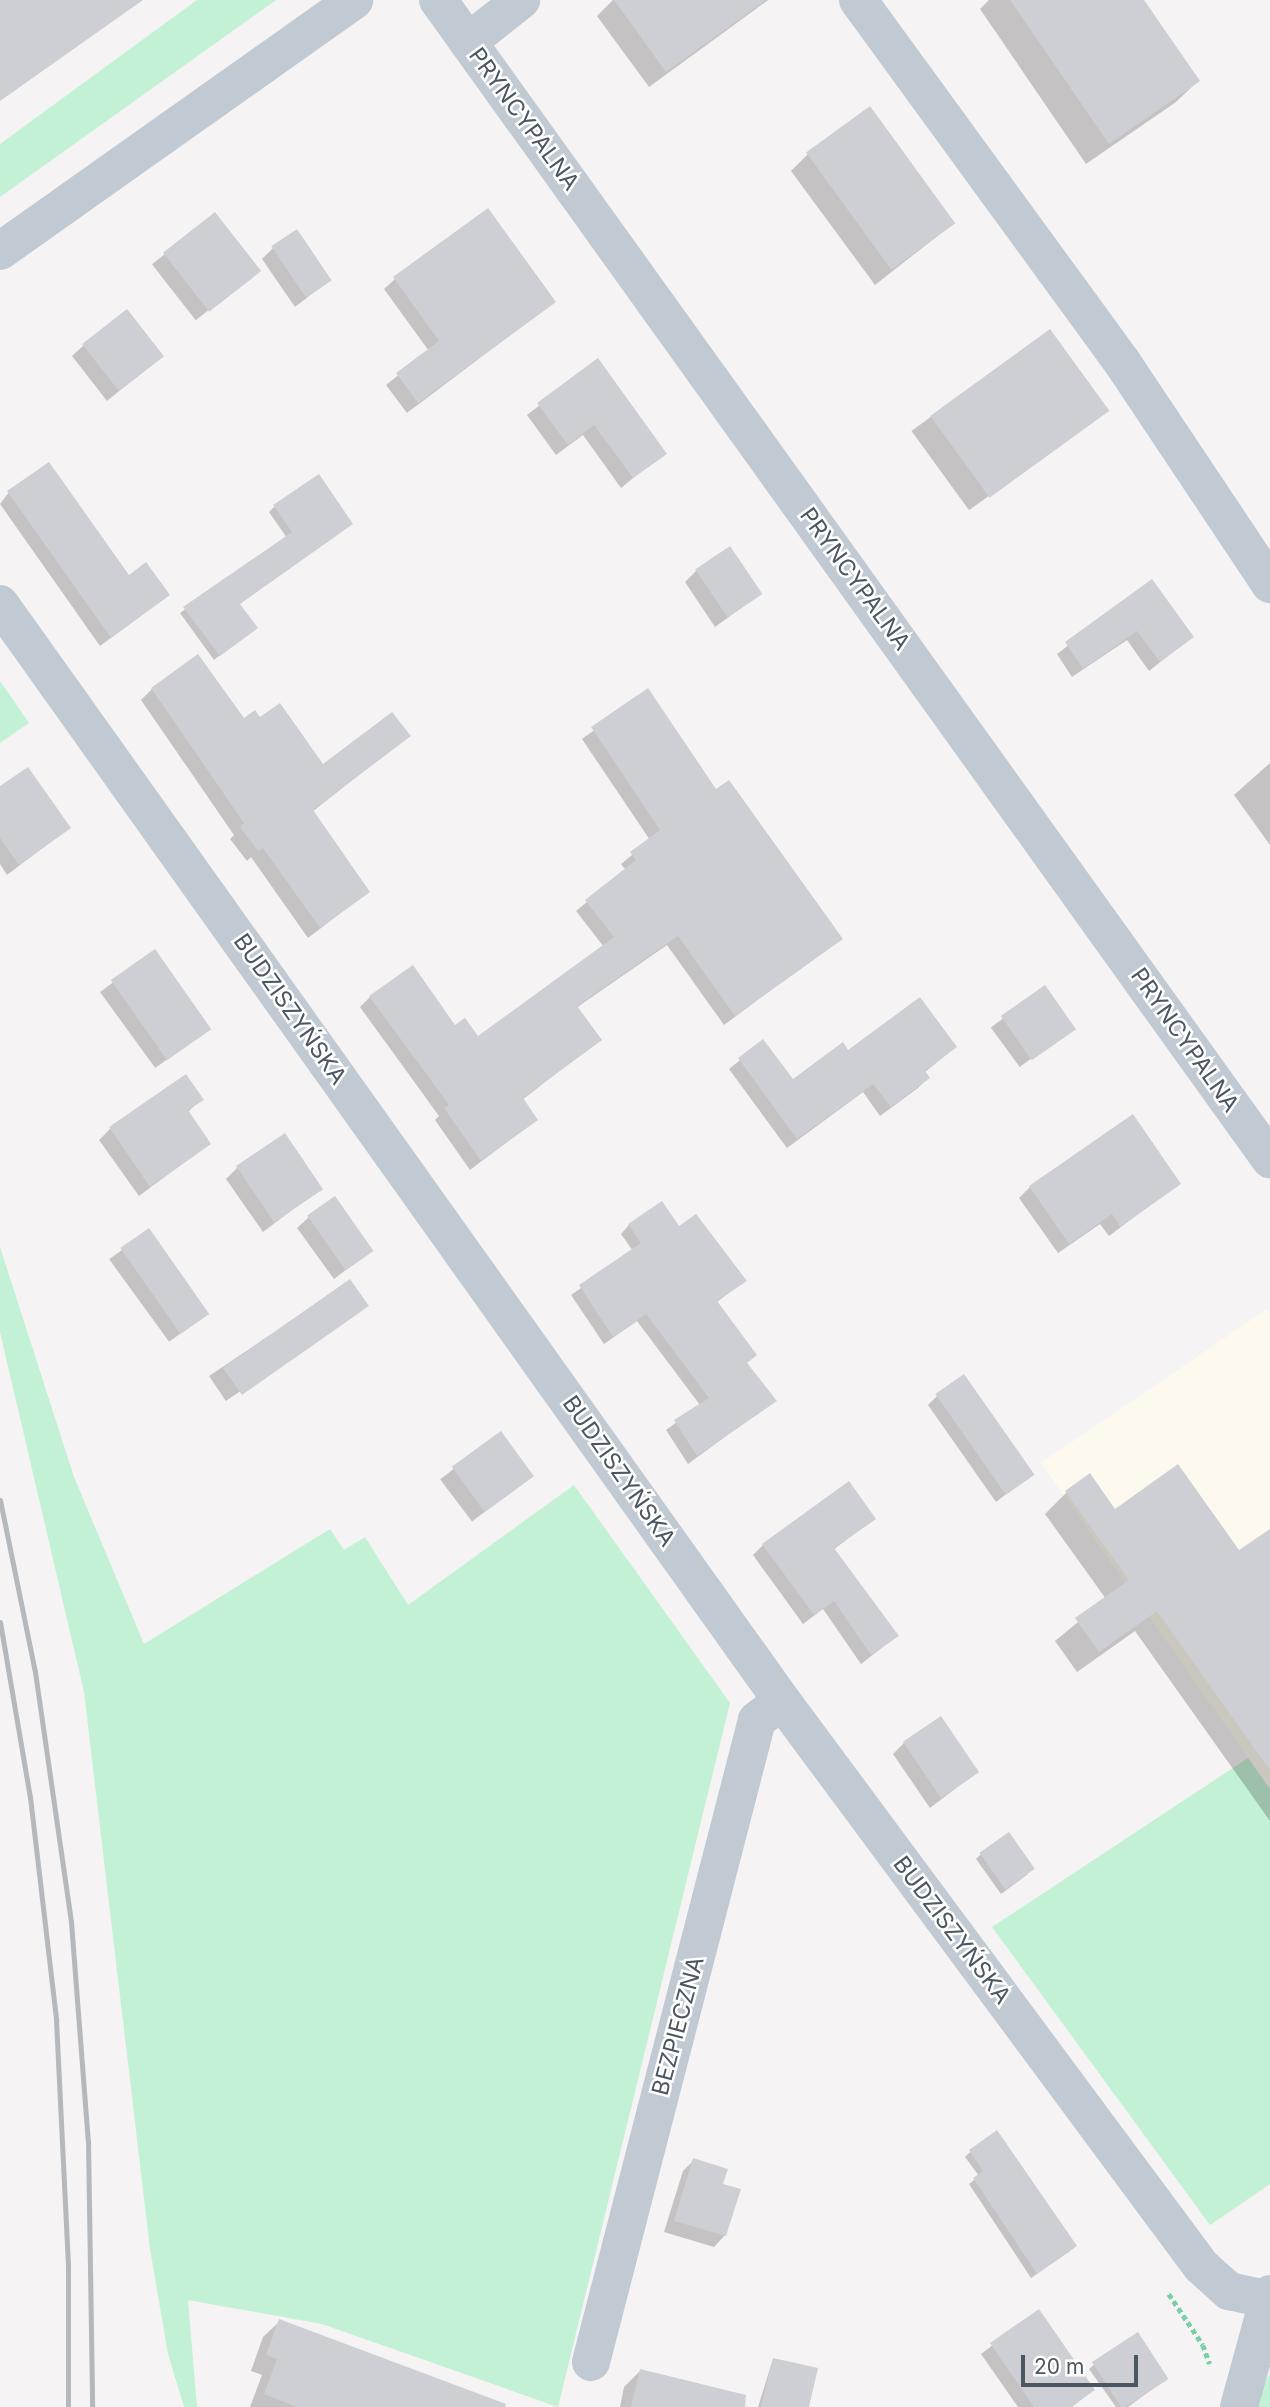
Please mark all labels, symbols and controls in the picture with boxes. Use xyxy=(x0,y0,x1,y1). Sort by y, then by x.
street label: PRYNCYPALNA xyxy=(463,42,585,196)
street label: PRYNCYPALNA xyxy=(794,502,916,656)
street label: BUDZISZYŃSKA xyxy=(228,928,352,1090)
street label: PRYNCYPALNA xyxy=(1125,963,1245,1117)
street label: BUDZISZYŃSKA xyxy=(557,1390,681,1552)
street label: BUDZISZYŃSKA xyxy=(888,1851,1016,2009)
street label: BEZPIECZNA xyxy=(646,1954,710,2098)
scale bar xyxy=(1025,2340,1142,2384)
text: 20 m xyxy=(1034,2354,1084,2379)

